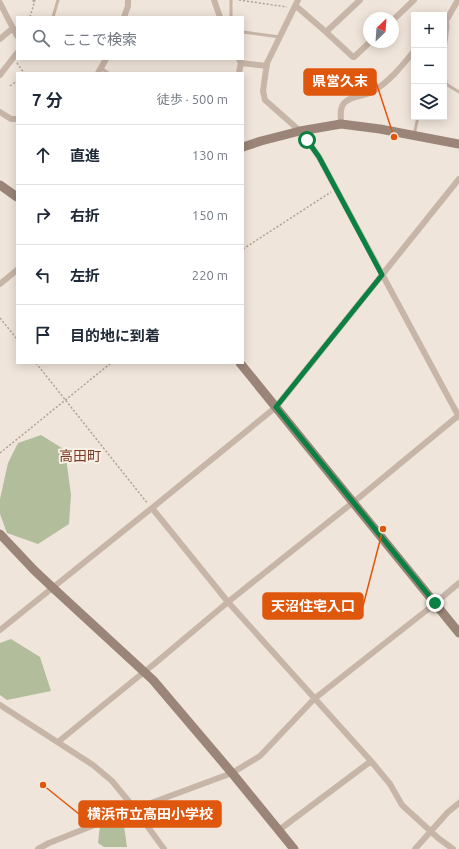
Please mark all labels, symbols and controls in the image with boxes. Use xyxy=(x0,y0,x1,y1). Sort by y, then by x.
north arrow xyxy=(363,12,399,48)
map controls xyxy=(411,12,447,120)
button: + xyxy=(411,12,447,48)
search box xyxy=(16,16,244,60)
icon: search xyxy=(30,27,52,49)
text: ここで検索 xyxy=(62,31,137,48)
button: − xyxy=(411,48,447,84)
callout: 県営久末 xyxy=(304,69,376,95)
text: 県営久末 xyxy=(312,73,368,89)
button: layers xyxy=(411,84,447,120)
text: 7 分 xyxy=(32,90,63,109)
text: 徒歩 · 500 m xyxy=(157,92,228,106)
route start xyxy=(298,131,316,149)
icon: ahead xyxy=(32,144,54,166)
text: 直進 xyxy=(70,147,100,164)
text: 130 m xyxy=(192,148,228,162)
icon: right xyxy=(32,204,54,226)
text: 右折 xyxy=(70,207,100,224)
text: 150 m xyxy=(192,208,228,222)
icon: left xyxy=(32,264,54,286)
text: 左折 xyxy=(70,267,100,284)
text: 220 m xyxy=(192,268,228,282)
icon: arrive xyxy=(32,324,54,346)
text: 目的地に到着 xyxy=(70,327,160,344)
district label: 高田町 xyxy=(59,448,101,464)
callout: 天沼住宅入口 xyxy=(263,593,363,619)
route end xyxy=(426,594,444,612)
text: 天沼住宅入口 xyxy=(271,598,355,614)
callout: 横浜市立高田小学校 xyxy=(79,801,221,827)
text: 横浜市立高田小学校 xyxy=(87,806,213,822)

